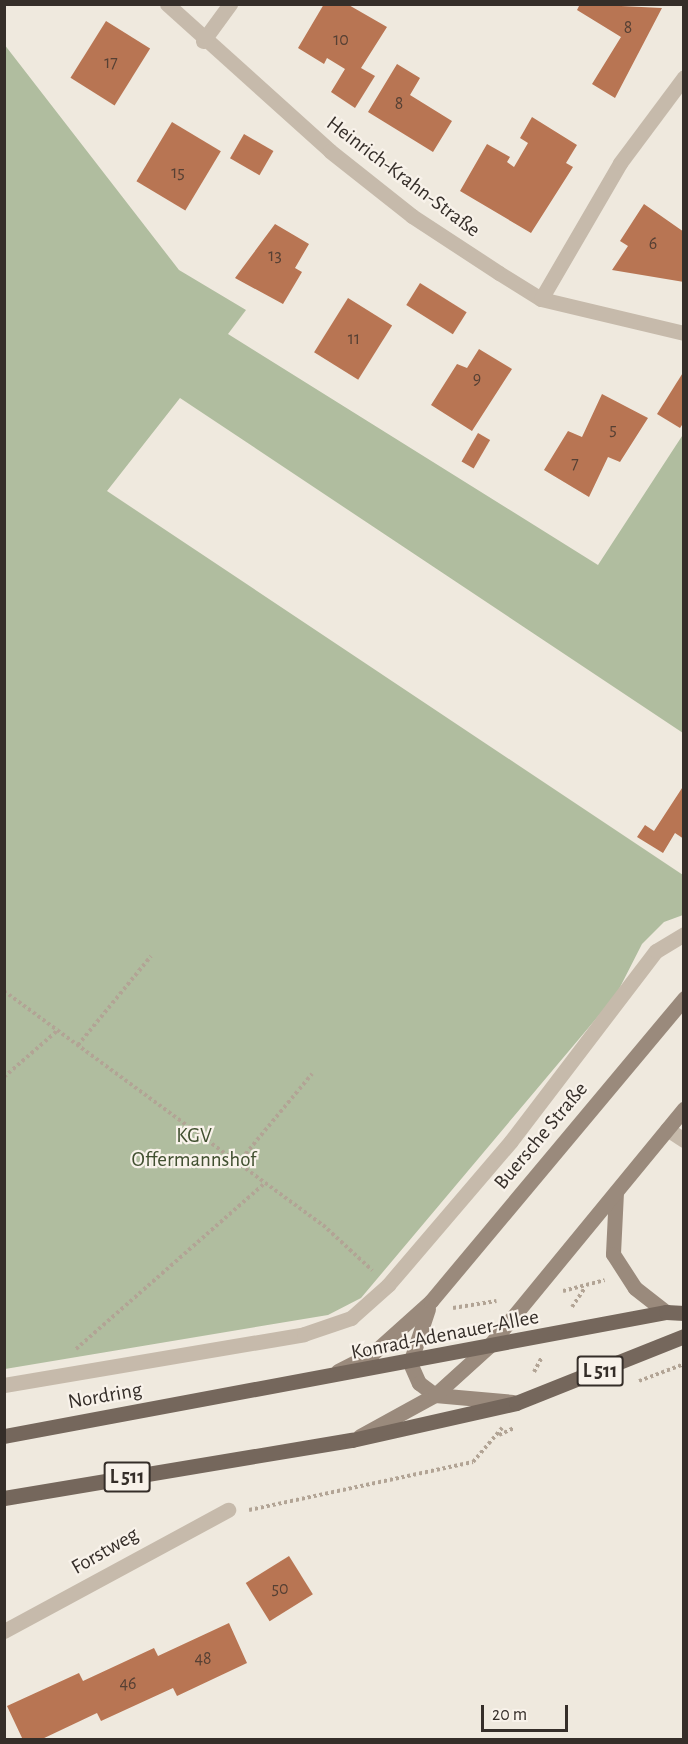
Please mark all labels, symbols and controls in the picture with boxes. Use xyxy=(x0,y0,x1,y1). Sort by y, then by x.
house number: 8 xyxy=(624,17,632,39)
house number: 10 xyxy=(333,29,349,51)
house number: 17 xyxy=(104,52,118,74)
house number: 8 xyxy=(395,93,403,115)
street label: Heinrich-Krahn-Straße xyxy=(321,111,485,243)
house number: 15 xyxy=(171,162,185,184)
house number: 6 xyxy=(649,233,657,255)
house number: 13 xyxy=(268,245,282,267)
house number: 11 xyxy=(348,328,360,350)
house number: 9 xyxy=(473,368,481,390)
house number: 5 xyxy=(609,419,617,441)
house number: 7 xyxy=(571,453,579,475)
street label: Buersche Straße xyxy=(489,1077,593,1195)
park label: KGV Offermannshof xyxy=(132,1123,256,1173)
street label: Konrad-Adenauer-Allee xyxy=(349,1304,541,1366)
road number: L 511 xyxy=(576,1354,624,1388)
street label: Nordring xyxy=(66,1377,144,1415)
road number: L 511 xyxy=(103,1460,151,1494)
street label: Forstweg xyxy=(67,1522,143,1580)
house number: 50 xyxy=(271,1578,289,1600)
house number: 48 xyxy=(194,1648,212,1670)
house number: 46 xyxy=(119,1673,137,1695)
scale bar xyxy=(484,1693,571,1731)
text: 20 m xyxy=(492,1706,527,1724)

